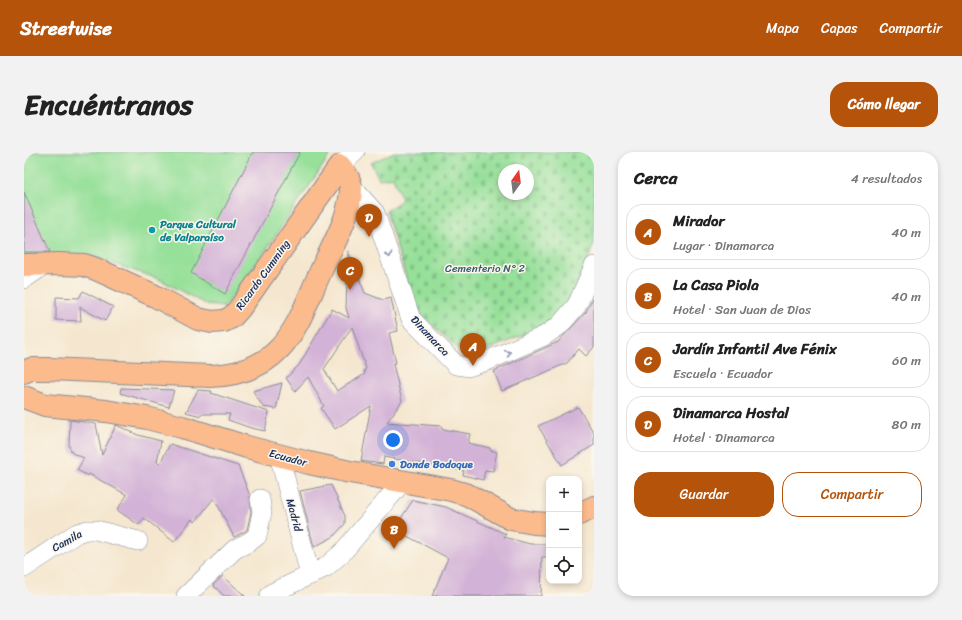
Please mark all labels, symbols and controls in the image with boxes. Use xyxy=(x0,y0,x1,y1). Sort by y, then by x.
text: Streetwise xyxy=(20,12,112,45)
text: Mapa xyxy=(766,16,799,41)
text: Capas xyxy=(821,16,858,41)
text: Compartir xyxy=(880,16,942,41)
text: Encuéntranos xyxy=(24,80,193,129)
button: Cómo llegar xyxy=(830,82,938,127)
text: Cerca xyxy=(634,163,677,193)
north arrow xyxy=(498,164,534,200)
text: 4 resultados xyxy=(851,167,922,190)
pin: D xyxy=(356,204,382,237)
text: Mirador xyxy=(673,208,725,234)
place label: Parque Cultural de Valparaíso xyxy=(160,215,237,247)
text: A xyxy=(644,221,652,244)
text: 40 m xyxy=(891,221,921,244)
marker: Parque Cultural de Valparaíso xyxy=(147,225,157,235)
text: Lugar · Dinamarca xyxy=(673,234,774,257)
street label: Ricardo Cumming xyxy=(231,235,296,314)
one-way arrow xyxy=(385,252,393,259)
pin: C xyxy=(337,257,363,290)
park label: Cementerio N° 2 xyxy=(445,259,526,278)
text: La Casa Piola xyxy=(673,272,759,298)
text: B xyxy=(644,285,652,308)
text: 40 m xyxy=(891,285,921,308)
text: Hotel · San Juan de Dios xyxy=(673,298,811,321)
street label: Dinamarca xyxy=(406,311,455,361)
pin: A xyxy=(460,333,486,366)
text: Jardín Infantil Ave Fénix xyxy=(673,336,837,362)
one-way arrow xyxy=(504,349,511,357)
text: C xyxy=(644,349,652,372)
text: 60 m xyxy=(892,349,921,372)
text: Escuela · Ecuador xyxy=(673,362,773,385)
text: Dinamarca Hostal xyxy=(673,400,789,426)
text: D xyxy=(644,413,652,436)
text: 80 m xyxy=(892,413,921,436)
text: Hotel · Dinamarca xyxy=(673,426,775,449)
your location xyxy=(383,430,403,450)
street label: Ecuador xyxy=(267,444,310,472)
place label: Donde Bodoque xyxy=(400,455,474,474)
marker: Donde Bodoque xyxy=(387,459,397,469)
button: Guardar xyxy=(634,472,774,517)
button: Compartir xyxy=(782,472,922,517)
map controls xyxy=(546,476,582,584)
button: + xyxy=(546,476,582,512)
street label: Madrid xyxy=(280,496,308,535)
button: − xyxy=(546,512,582,548)
pin: B xyxy=(381,516,407,549)
street label: Camila xyxy=(48,525,86,557)
button: locate xyxy=(546,548,582,584)

